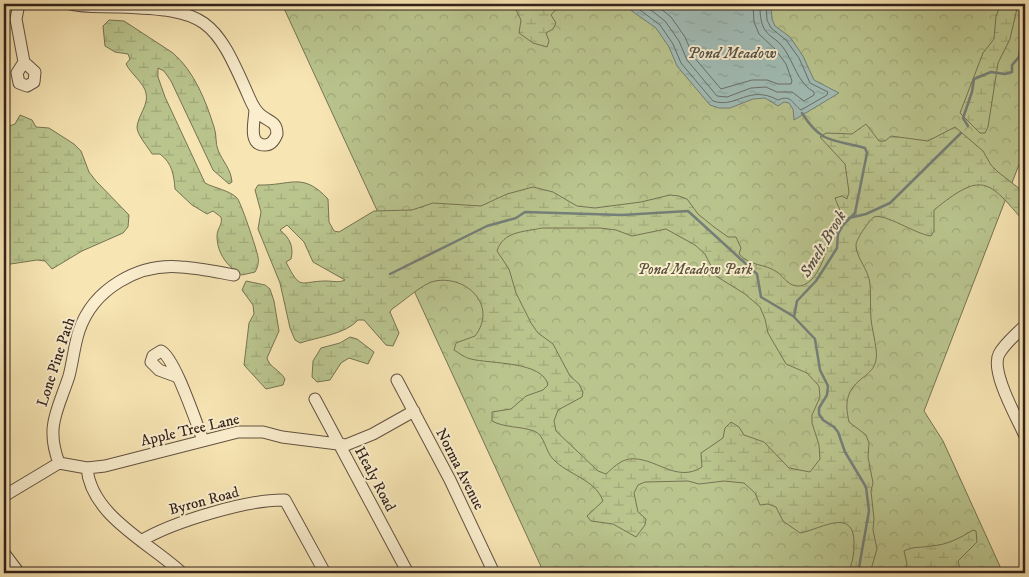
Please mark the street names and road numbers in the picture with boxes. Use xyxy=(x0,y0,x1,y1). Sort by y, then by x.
street label: Lone Pine Path xyxy=(33,315,79,409)
street label: Apple Tree Lane xyxy=(139,409,241,451)
street label: Norma Avenue xyxy=(431,425,489,513)
street label: Healy Road xyxy=(350,443,400,515)
street label: Byron Road xyxy=(167,482,242,519)

